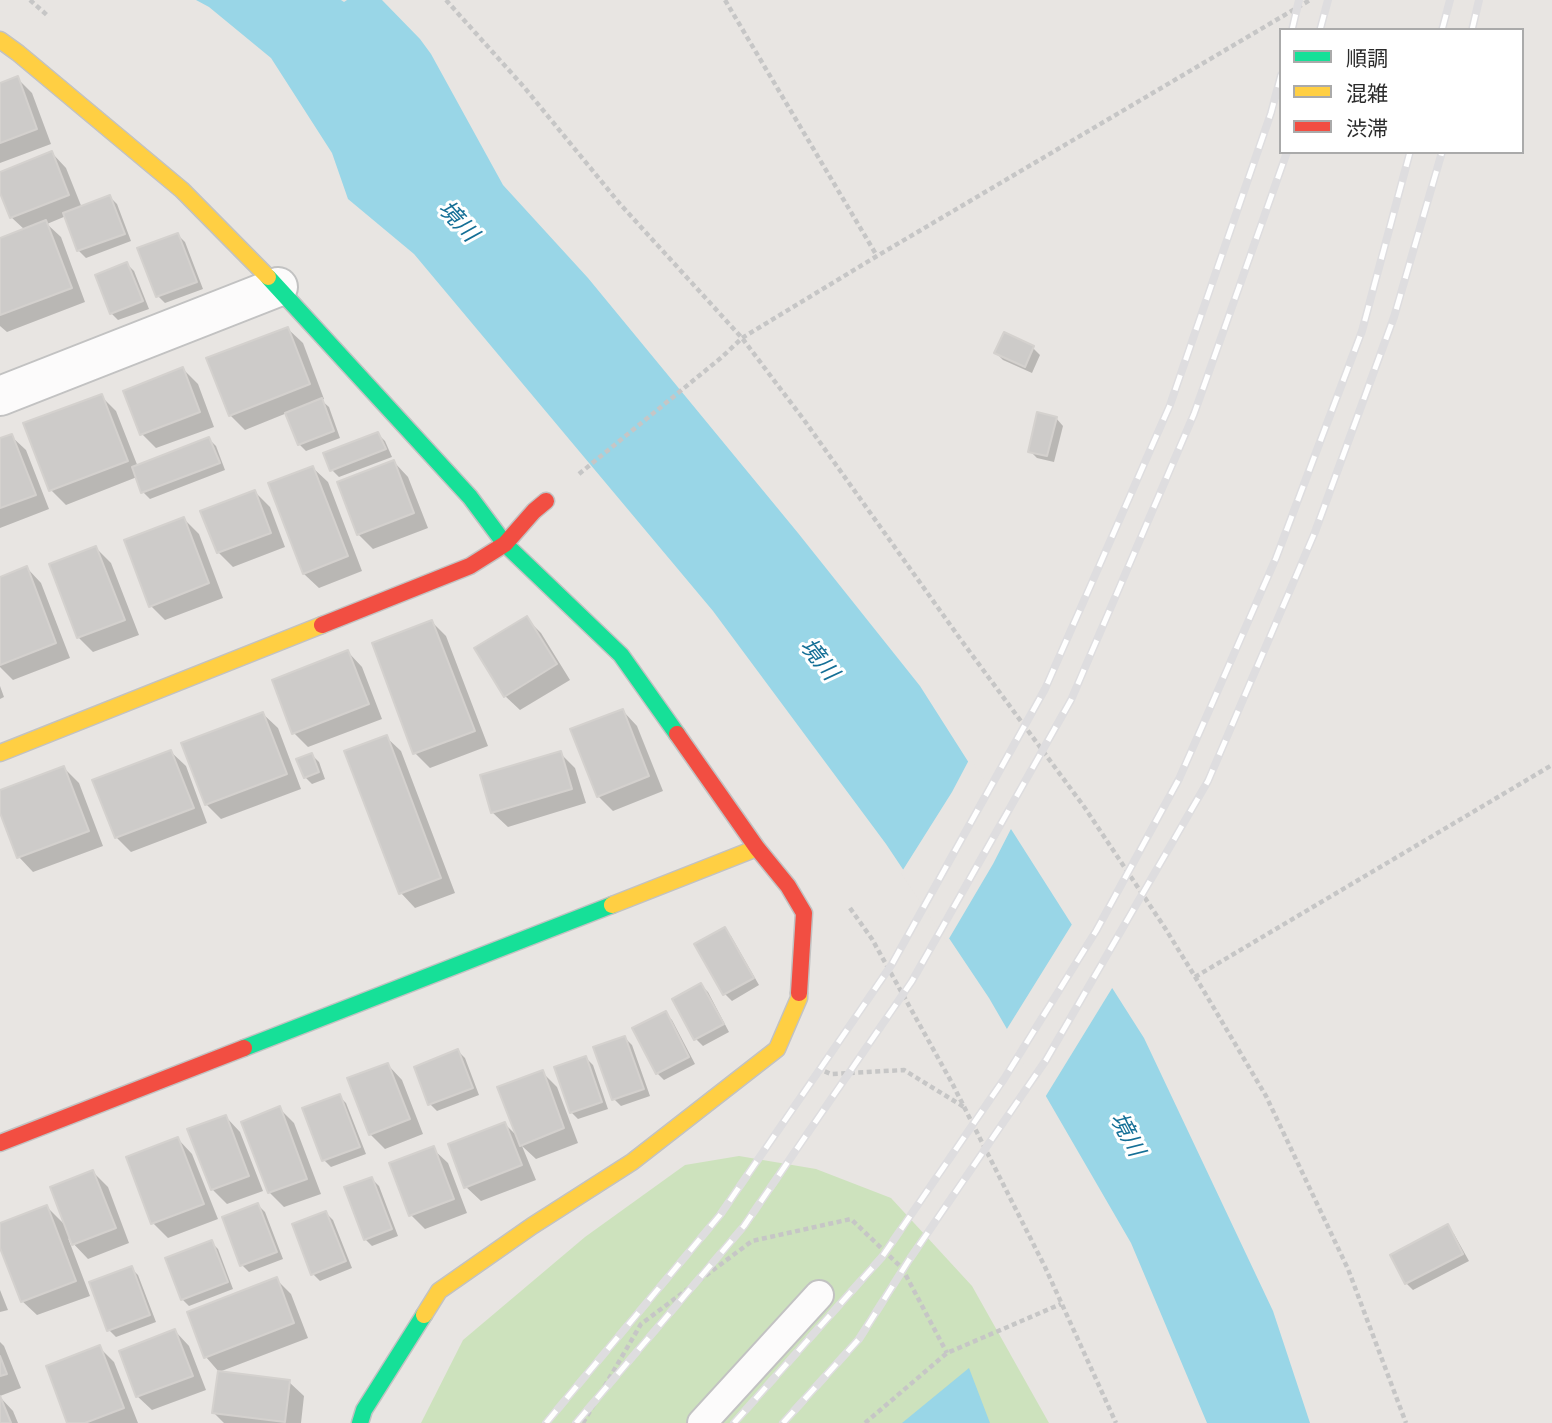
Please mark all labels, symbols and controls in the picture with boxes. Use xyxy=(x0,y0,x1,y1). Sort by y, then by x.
legend xyxy=(1279,28,1524,154)
text: 順調 xyxy=(1346,47,1388,71)
text: 混雑 xyxy=(1346,82,1388,106)
text: 渋滞 xyxy=(1346,117,1388,141)
water label: 境川 xyxy=(431,196,483,248)
water label: 境川 xyxy=(793,633,843,687)
water label: 境川 xyxy=(1103,1108,1149,1162)

